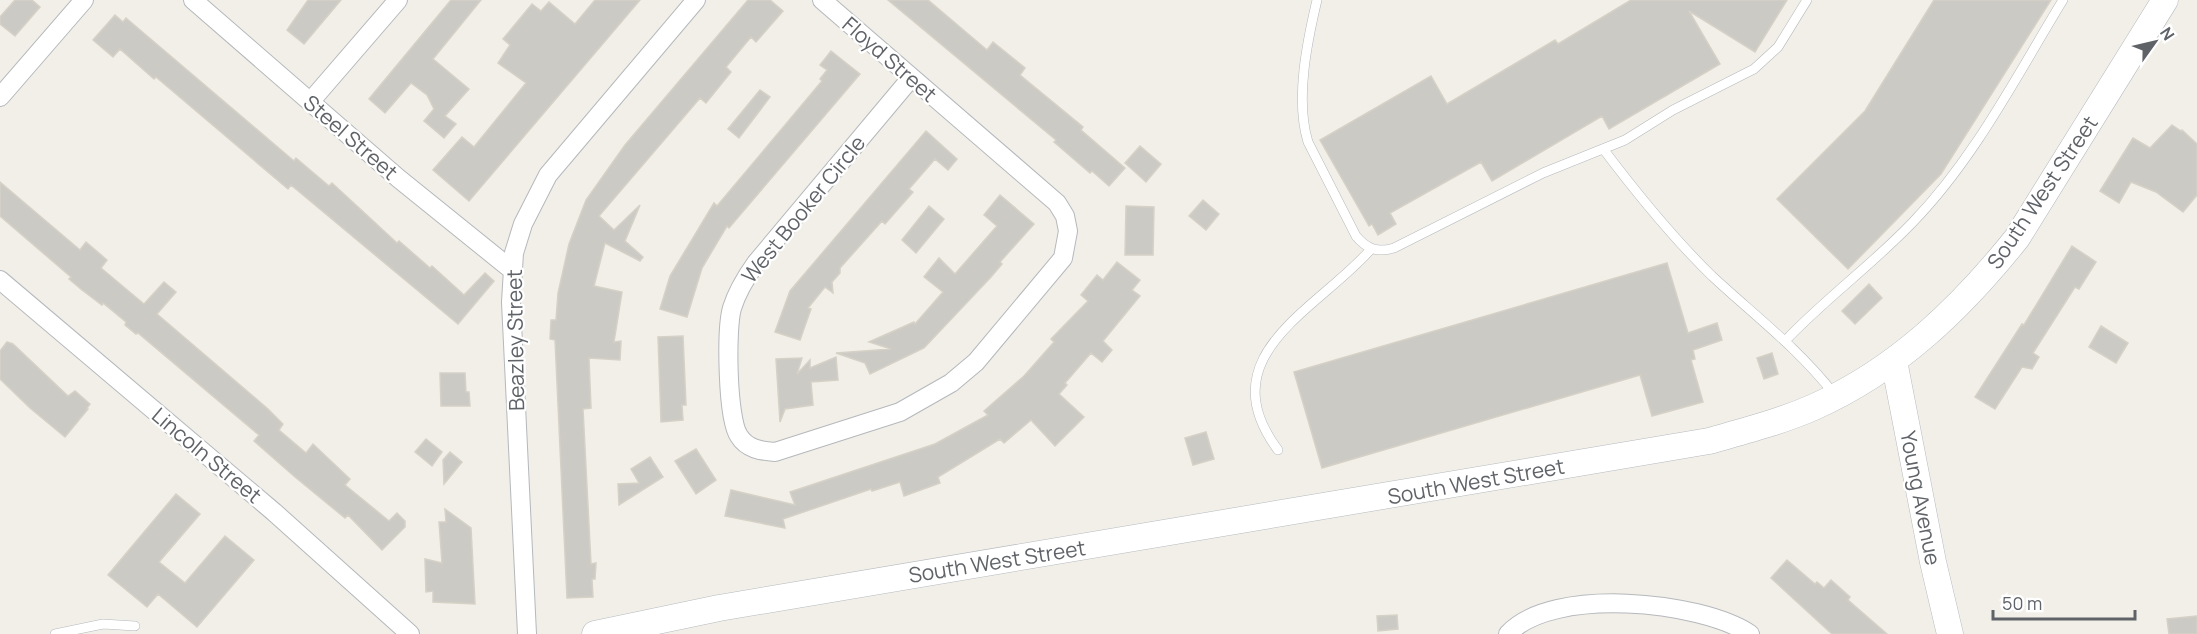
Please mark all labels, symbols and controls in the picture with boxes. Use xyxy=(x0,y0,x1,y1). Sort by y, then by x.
street label: Floyd Street xyxy=(837,10,943,108)
north arrow xyxy=(2125,12,2185,72)
text: N xyxy=(2155,23,2180,45)
street label: Steel Street xyxy=(298,88,404,186)
street label: South West Street xyxy=(1980,110,2104,274)
street label: West Booker Circle xyxy=(735,129,871,289)
street label: Beazley Street xyxy=(500,269,530,411)
street label: Lincoln Street xyxy=(146,401,268,509)
street label: Young Avenue xyxy=(1894,429,1948,567)
street label: South West Street xyxy=(1385,452,1567,510)
street label: South West Street xyxy=(906,533,1088,589)
scale bar xyxy=(1993,583,2136,621)
text: 50 m xyxy=(2002,591,2042,615)

